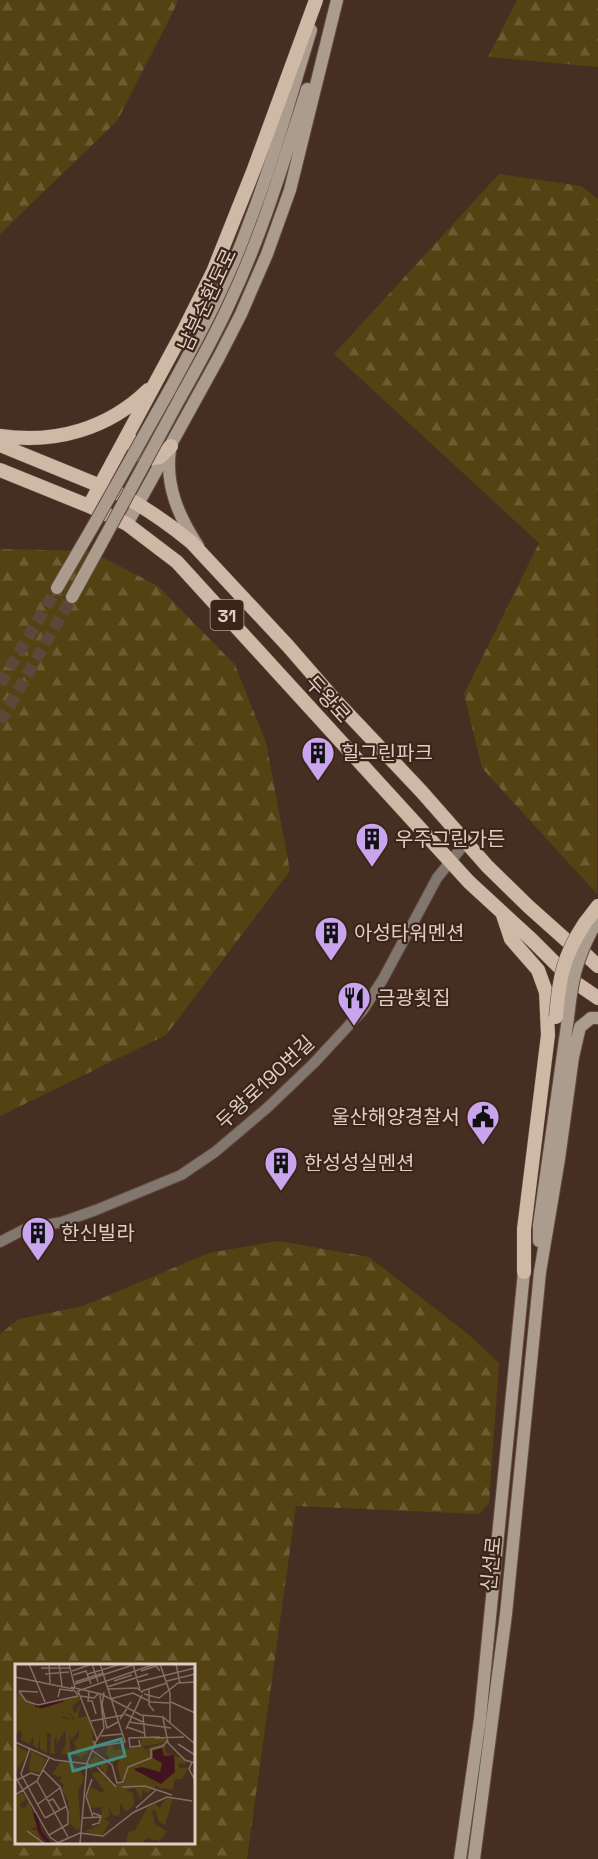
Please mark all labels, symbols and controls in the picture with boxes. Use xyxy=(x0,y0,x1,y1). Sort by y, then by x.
street label: 남부순환도로 xyxy=(172,244,242,356)
road number: 31 xyxy=(210,600,244,630)
street label: 두왕로 xyxy=(300,670,356,728)
building icon: 힐그린파크 xyxy=(300,735,336,782)
place label: 힐그린파크 xyxy=(341,740,433,766)
building icon: 우주그린가든 xyxy=(354,821,390,868)
place label: 우주그린가든 xyxy=(395,826,505,852)
building icon: 아성타워멘션 xyxy=(313,915,349,962)
place label: 아성타워멘션 xyxy=(354,920,464,946)
restaurant icon: 금광횟집 xyxy=(336,980,372,1027)
place label: 금광횟집 xyxy=(377,985,451,1011)
street label: 두왕로190번길 xyxy=(210,1030,320,1134)
public building icon: 울산해양경찰서 xyxy=(465,1099,501,1146)
place label: 울산해양경찰서 xyxy=(331,1104,460,1130)
building icon: 한성성실멘션 xyxy=(263,1145,299,1192)
place label: 한성성실멘션 xyxy=(304,1150,414,1176)
building icon: 한신빌라 xyxy=(20,1215,56,1262)
place label: 한신빌라 xyxy=(61,1220,135,1246)
street label: 신선로 xyxy=(475,1535,507,1593)
inset map xyxy=(15,1664,195,1844)

